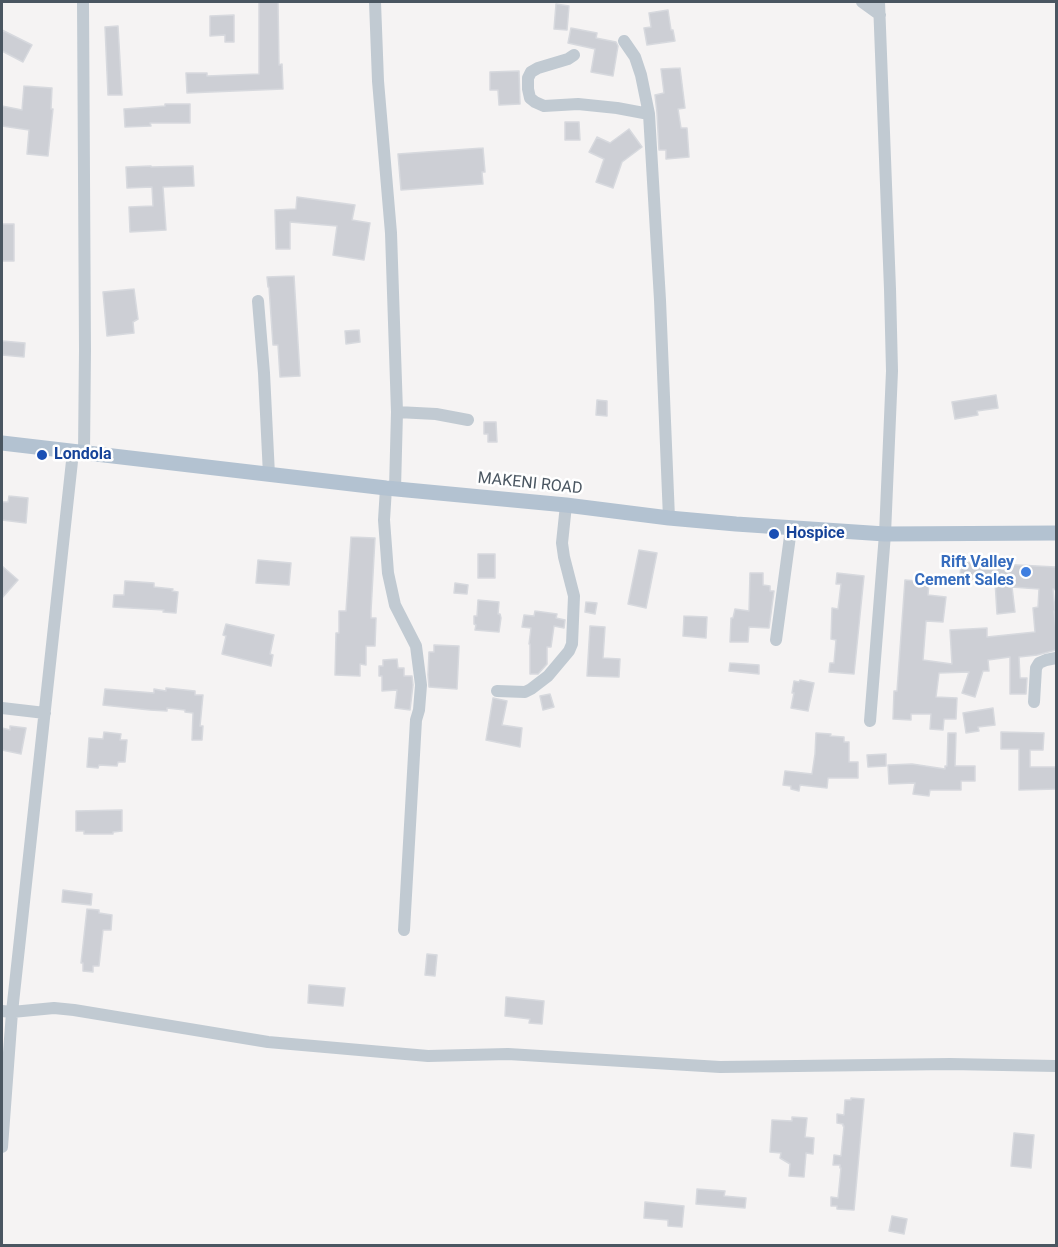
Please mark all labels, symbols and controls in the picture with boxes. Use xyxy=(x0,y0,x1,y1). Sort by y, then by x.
place label: Londola xyxy=(54,445,111,465)
marker: Londola xyxy=(35,448,49,462)
street label: MAKENI ROAD xyxy=(477,469,583,499)
place label: Hospice xyxy=(786,524,845,544)
marker: Hospice xyxy=(767,527,781,541)
place label: Rift Valley Cement Sales xyxy=(915,553,1014,591)
marker: Rift Valley Cement Sales xyxy=(1019,565,1033,579)

